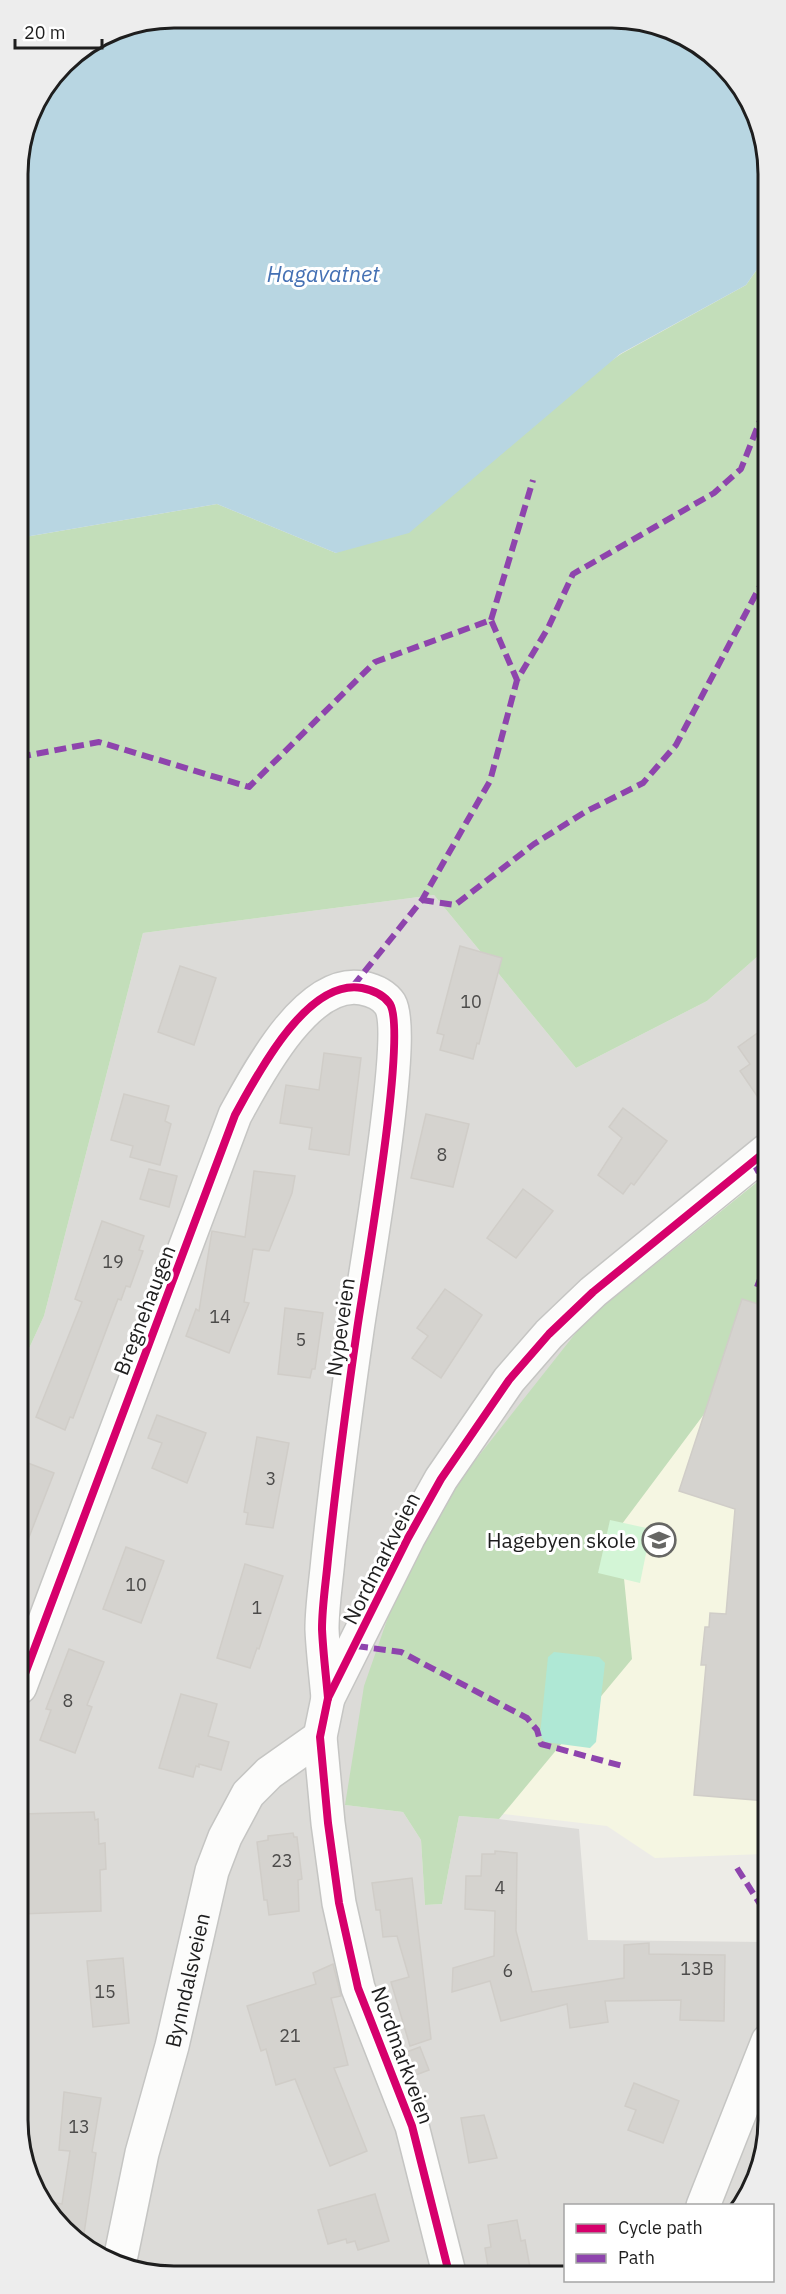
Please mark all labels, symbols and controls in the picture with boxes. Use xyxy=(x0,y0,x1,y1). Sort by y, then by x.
scale bar xyxy=(15,12,102,50)
text: 20 m xyxy=(24,21,66,44)
water label: Hagavatnet xyxy=(267,259,380,288)
house number: 10 xyxy=(460,990,482,1013)
house number: 8 xyxy=(437,1143,447,1166)
street label: Bregnehaugen xyxy=(106,1241,182,1379)
house number: 19 xyxy=(102,1250,124,1273)
street label: Nypeveien xyxy=(319,1276,361,1378)
house number: 14 xyxy=(209,1305,231,1328)
house number: 5 xyxy=(296,1328,306,1351)
house number: 3 xyxy=(266,1467,276,1490)
street label: Nordmarkveien xyxy=(336,1487,426,1629)
school or university icon: Hagebyen skole xyxy=(641,1522,677,1558)
place label: Hagebyen skole xyxy=(487,1526,636,1554)
house number: 10 xyxy=(125,1573,147,1596)
house number: 1 xyxy=(252,1596,262,1619)
house number: 8 xyxy=(63,1689,73,1712)
house number: 23 xyxy=(271,1849,293,1872)
house number: 4 xyxy=(495,1876,506,1899)
street label: Bynndalsveien xyxy=(158,1910,216,2050)
house number: 13B xyxy=(680,1957,714,1980)
house number: 6 xyxy=(503,1959,513,1982)
house number: 15 xyxy=(94,1980,116,2003)
street label: Nordmarkveien xyxy=(365,1982,441,2128)
house number: 21 xyxy=(279,2024,301,2047)
house number: 13 xyxy=(68,2115,90,2138)
legend xyxy=(564,2204,774,2282)
text: Cycle path xyxy=(618,2216,703,2239)
text: Path xyxy=(618,2246,655,2269)

